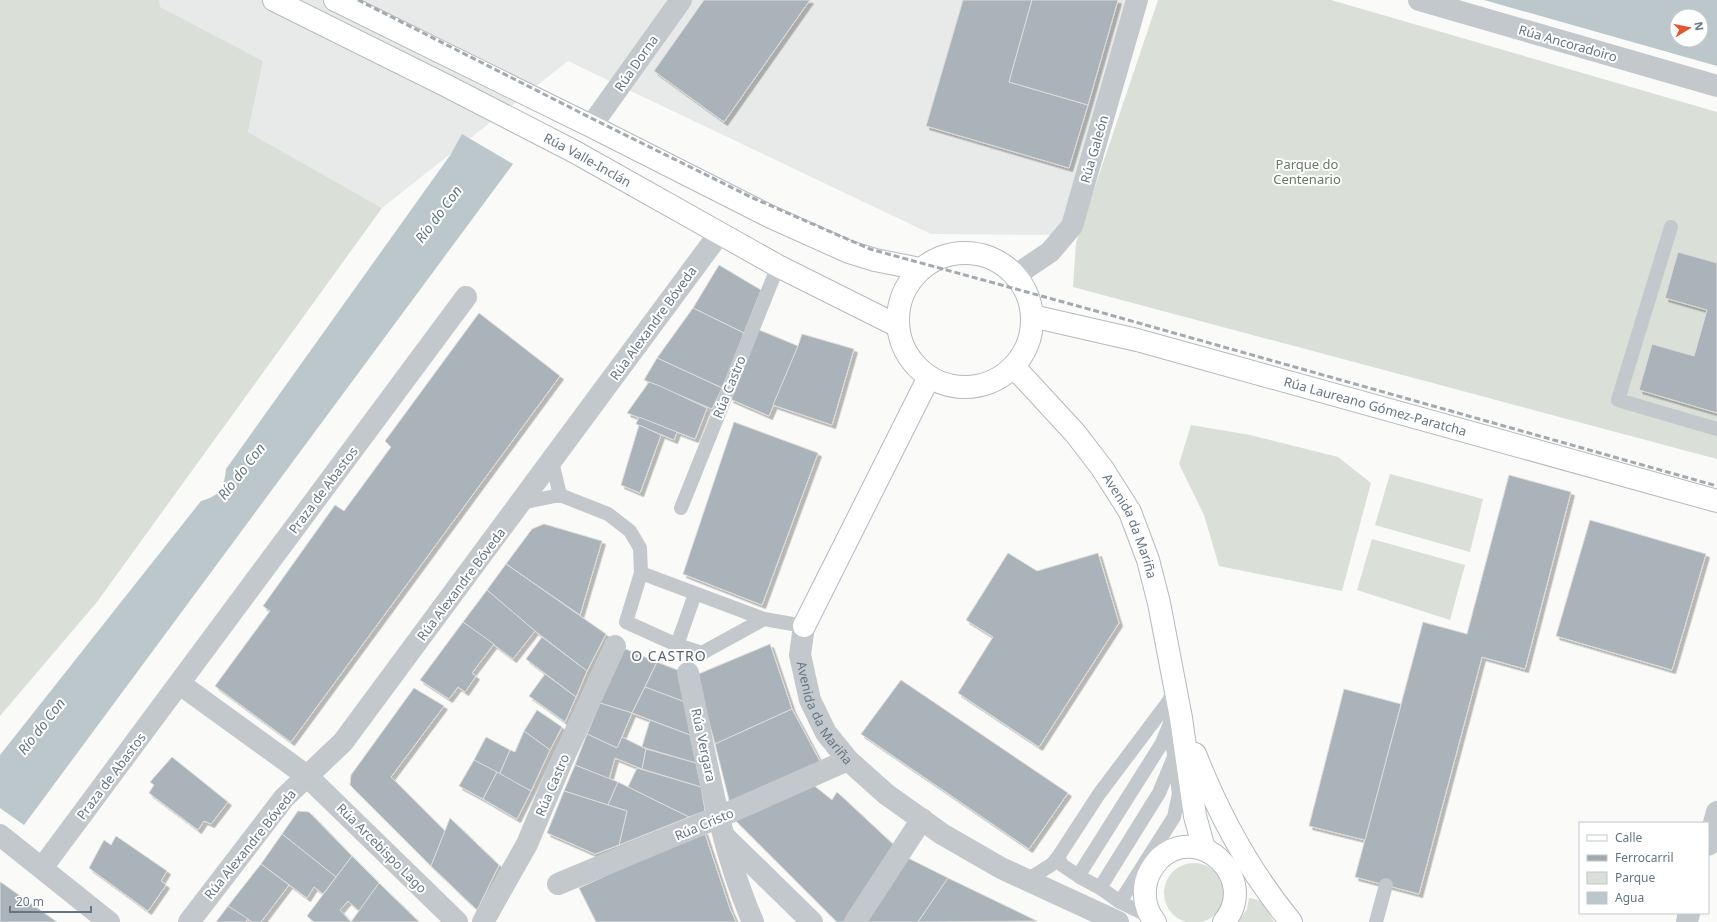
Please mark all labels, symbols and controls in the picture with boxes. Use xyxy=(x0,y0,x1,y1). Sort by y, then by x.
north arrow xyxy=(1669,8,1709,48)
street label: Rúa Ancoradoiro xyxy=(1517,20,1620,66)
text: N xyxy=(1691,20,1708,32)
street label: Rúa Dorna xyxy=(610,31,662,95)
street label: Rúa Galeón xyxy=(1076,113,1112,185)
street label: Rúa Valle-Inclán xyxy=(541,128,635,191)
park label: Parque do Centenario xyxy=(1273,155,1341,188)
water label: Río do Con xyxy=(410,182,466,246)
street label: Rúa Alexandre Bóveda xyxy=(606,262,700,384)
street label: Rúa Castro xyxy=(708,353,750,421)
street label: Rúa Laureano Gómez-Paratcha xyxy=(1282,372,1469,440)
water label: Río do Con xyxy=(213,439,269,503)
street label: Praza de Abastos xyxy=(284,443,362,537)
street label: Avenida da Mariña xyxy=(1099,470,1161,580)
street label: Rúa Alexandre Bóveda xyxy=(413,524,509,644)
district label: O CASTRO xyxy=(631,646,707,665)
street label: Avenida da Mariña xyxy=(793,660,857,768)
water label: Río do Con xyxy=(13,694,69,758)
street label: Rúa Vergara xyxy=(687,707,721,783)
street label: Praza de Abastos xyxy=(72,729,150,823)
street label: Rúa Castro xyxy=(531,751,573,819)
street label: Rúa Alexandre Bóveda xyxy=(200,785,300,903)
street label: Rúa Arcebispo Lago xyxy=(333,799,431,897)
street label: Rúa Cristo xyxy=(672,803,736,845)
legend xyxy=(1579,822,1709,914)
text: Calle xyxy=(1615,829,1643,846)
text: Ferrocarril xyxy=(1615,849,1674,866)
text: Parque xyxy=(1615,869,1656,886)
scale bar xyxy=(10,888,91,914)
text: Agua xyxy=(1615,889,1644,906)
text: 20 m xyxy=(16,893,44,910)

